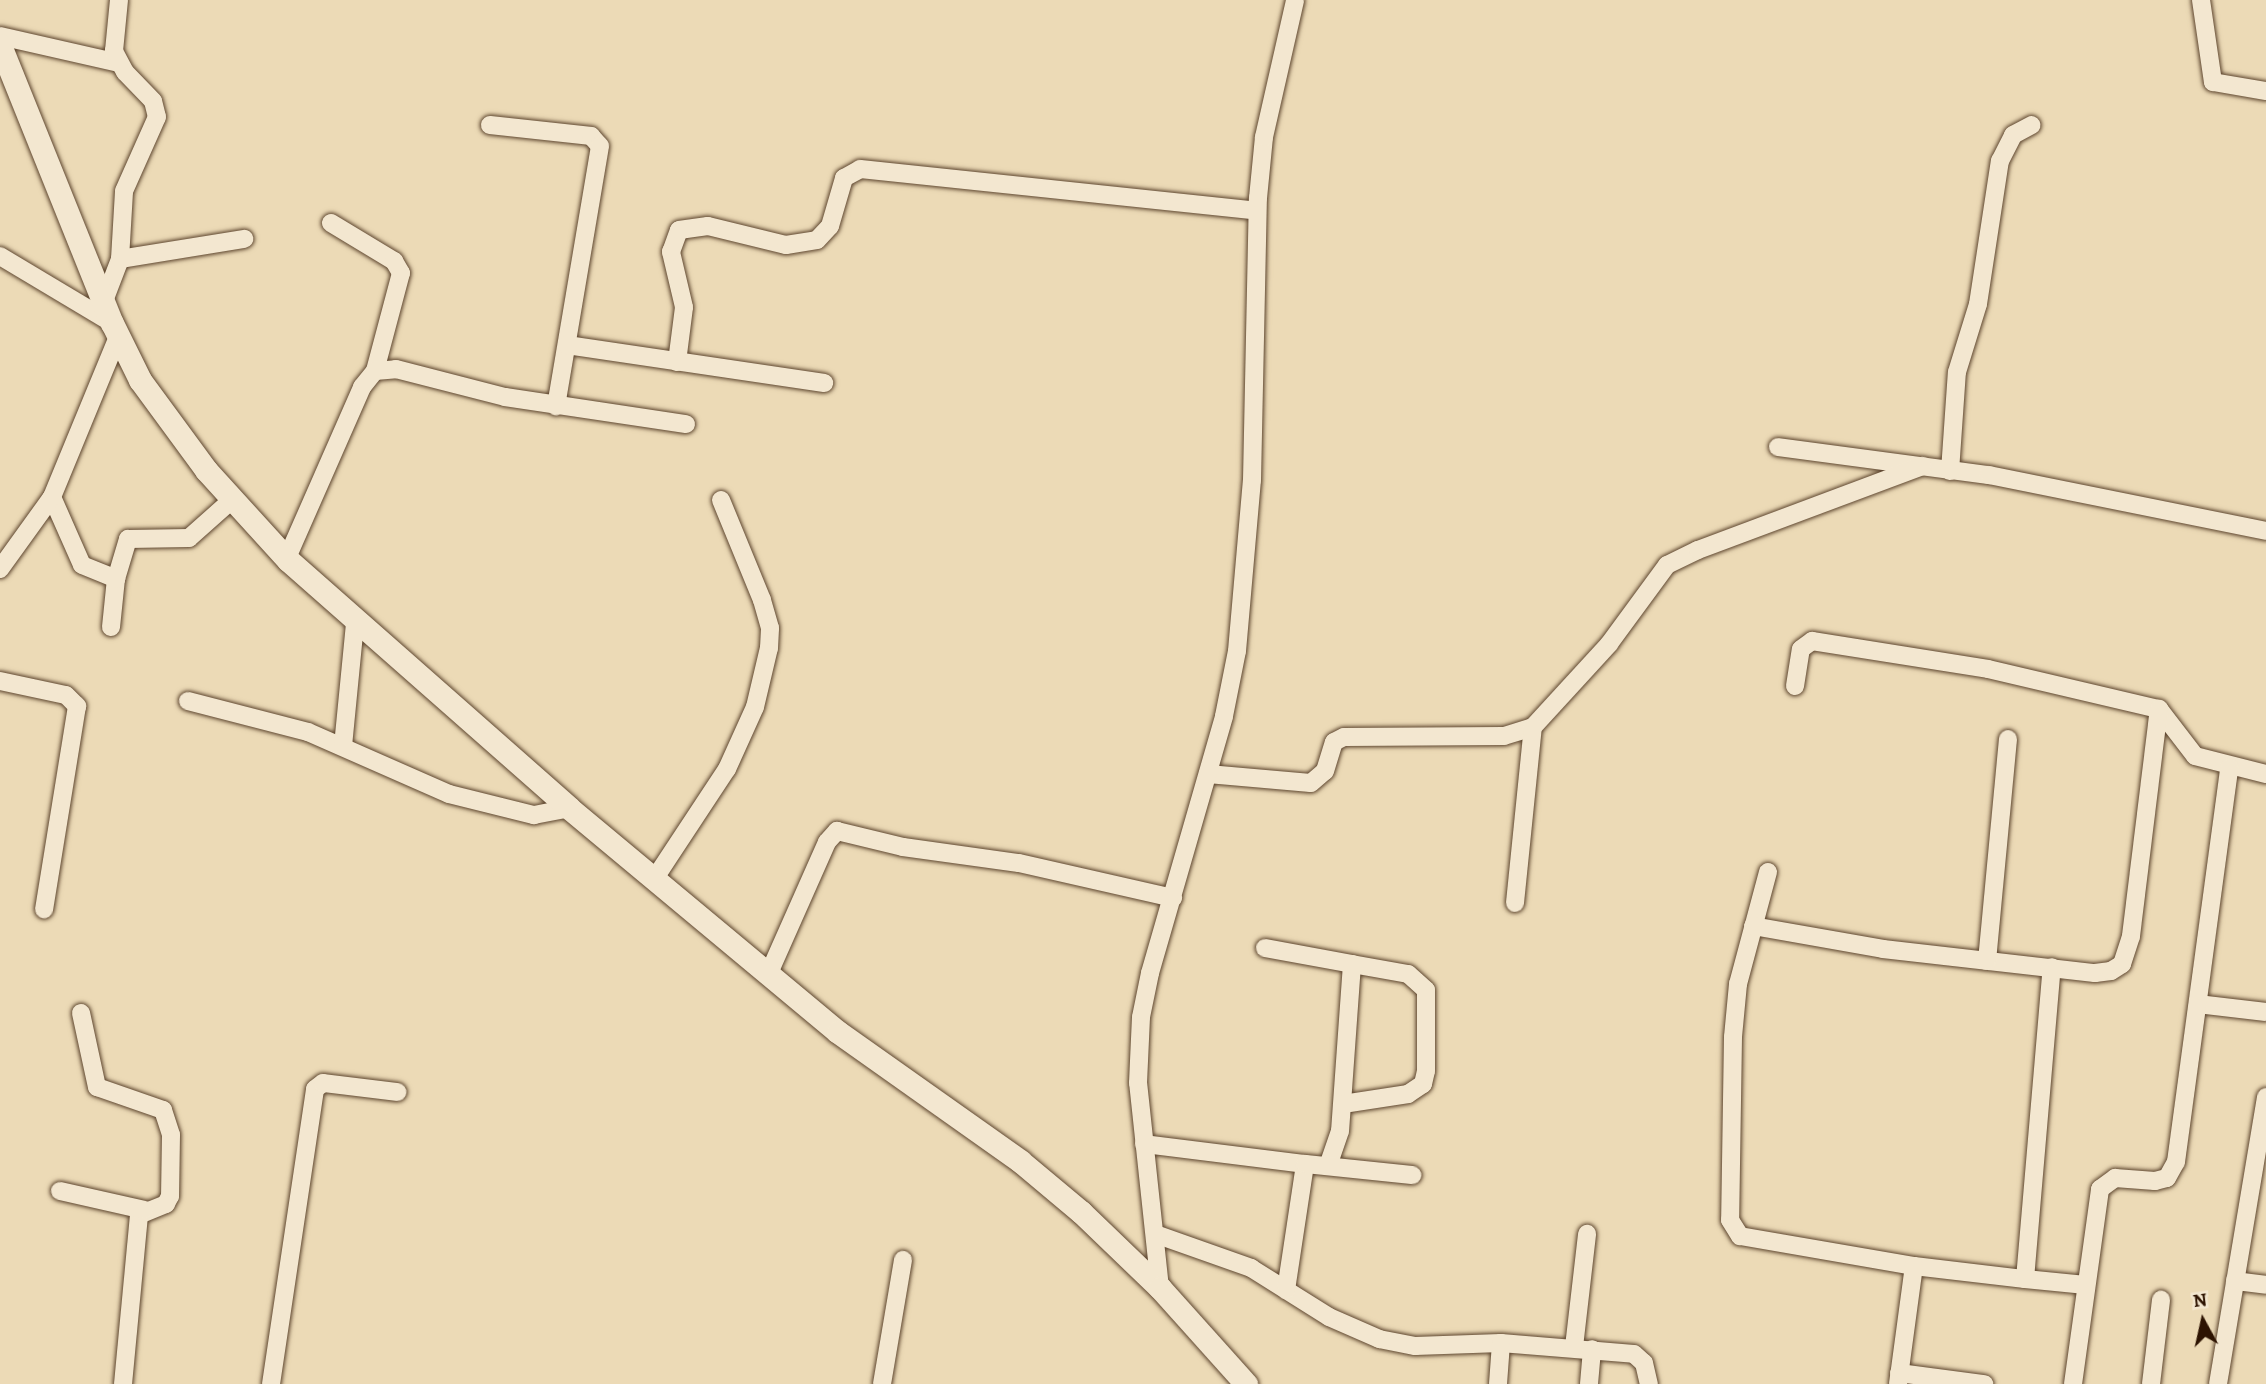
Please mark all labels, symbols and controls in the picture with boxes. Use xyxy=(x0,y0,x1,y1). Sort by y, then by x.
north arrow xyxy=(2168,1286,2238,1356)
text: N xyxy=(2191,1286,2209,1314)

